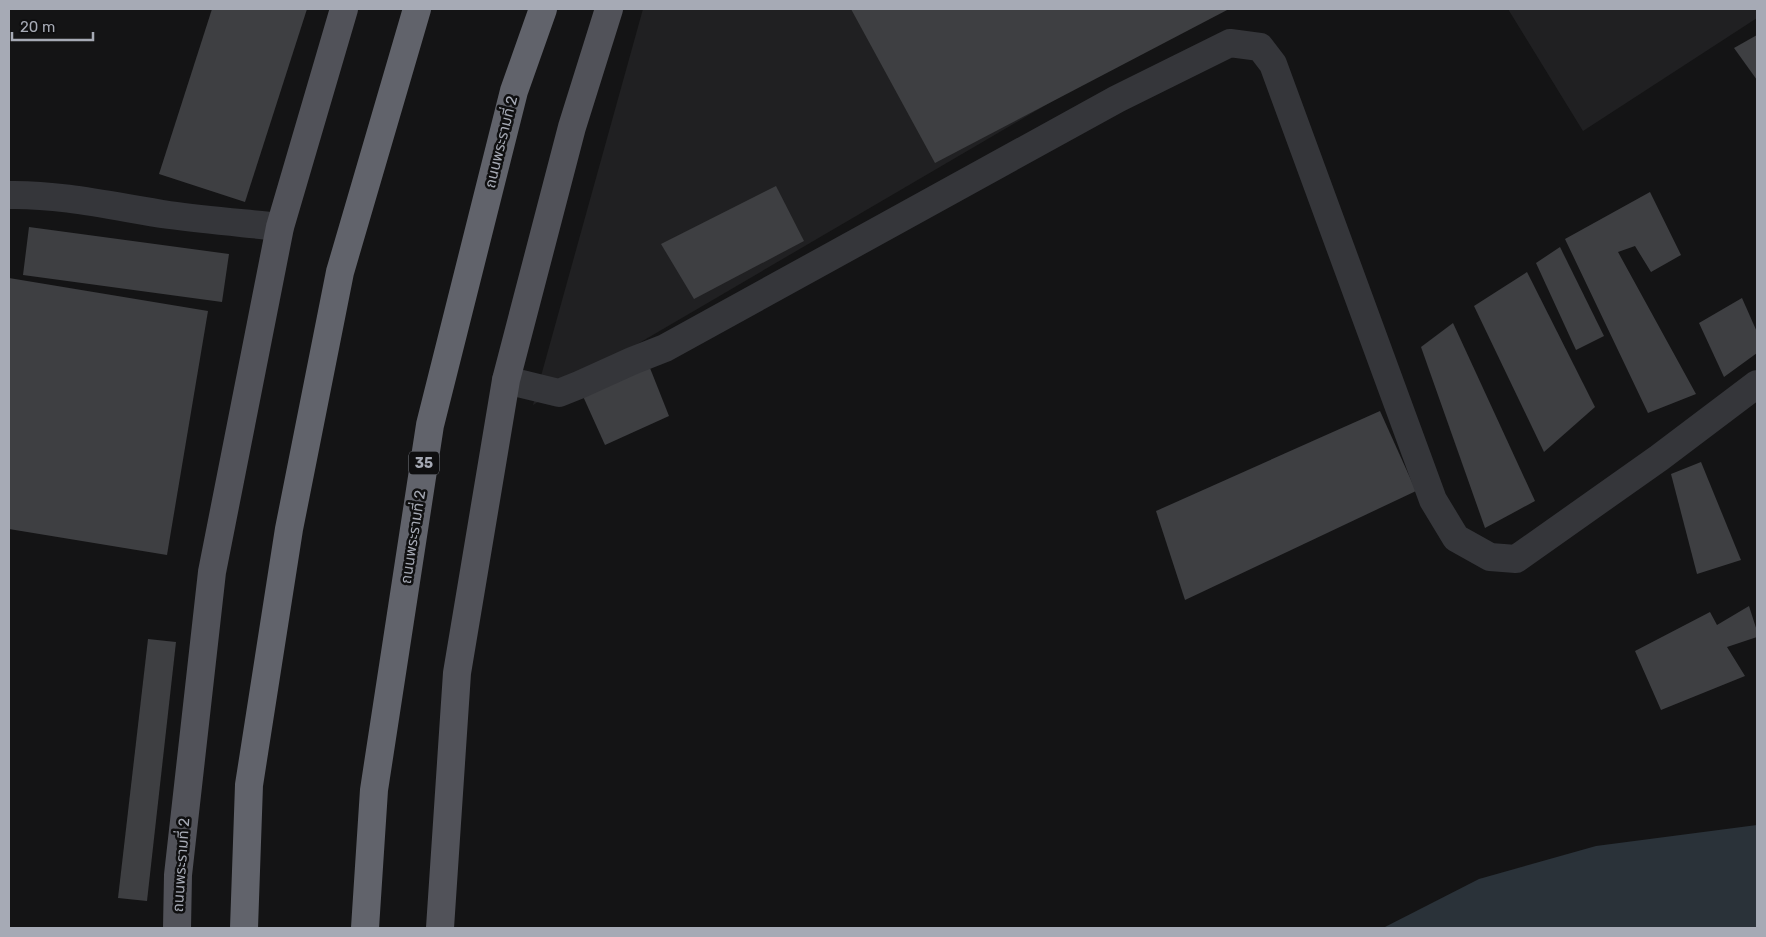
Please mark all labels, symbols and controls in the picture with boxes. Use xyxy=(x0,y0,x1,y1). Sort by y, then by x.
scale bar xyxy=(12,10,94,42)
text: 20 m xyxy=(20,18,55,36)
street label: ถนนพระรามที่ 2 xyxy=(479,93,521,190)
road number: 35 xyxy=(409,452,439,474)
street label: ถนนพระรามที่ 2 xyxy=(395,488,429,585)
street label: ถนนพระรามที่ 2 xyxy=(167,817,193,913)

